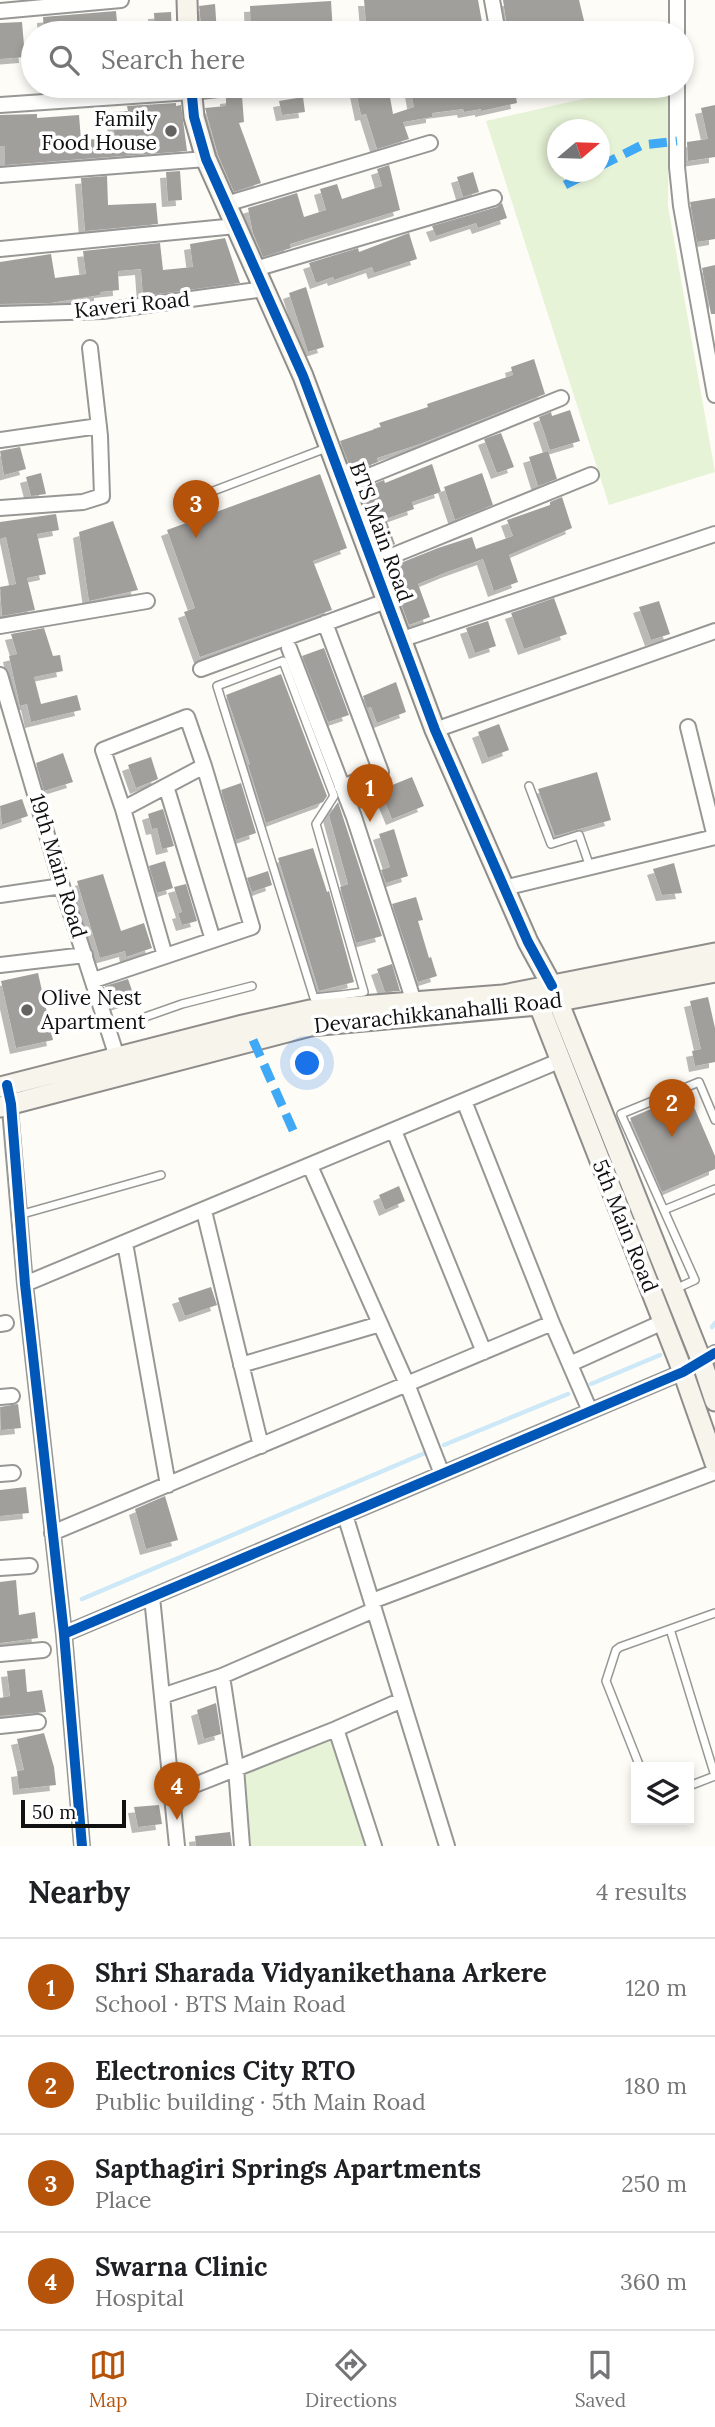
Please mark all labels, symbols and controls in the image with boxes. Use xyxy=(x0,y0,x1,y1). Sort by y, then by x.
search box xyxy=(21,21,694,98)
icon: search xyxy=(45,41,83,79)
text: Search here xyxy=(101,43,245,76)
place label: Family Food House xyxy=(41,105,157,156)
north arrow xyxy=(547,119,610,182)
marker: Family Food House xyxy=(163,123,179,139)
street label: Kaveri Road xyxy=(73,285,191,324)
street label: BTS Main Road xyxy=(344,458,419,605)
pin: 3 xyxy=(173,480,219,538)
pin: 1 xyxy=(347,764,393,822)
street label: 19th Main Road xyxy=(24,791,93,941)
place label: Olive Nest Apartment xyxy=(40,984,147,1035)
street label: Devarachikkanahalli Road xyxy=(312,986,563,1039)
marker: Olive Nest Apartment xyxy=(19,1002,35,1018)
your location xyxy=(290,1046,324,1080)
pin: 2 xyxy=(649,1079,695,1137)
street label: 5th Main Road xyxy=(587,1156,664,1296)
pin: 4 xyxy=(154,1762,200,1820)
map controls xyxy=(631,1762,694,1825)
button: layers xyxy=(631,1762,694,1825)
scale bar xyxy=(21,1797,126,1829)
text: 50 m xyxy=(32,1800,76,1824)
text: Nearby xyxy=(28,1873,130,1911)
text: 4 results xyxy=(596,1877,687,1906)
text: Shri Sharada Vidyanikethana Arkere xyxy=(95,1956,547,1989)
text: 1 xyxy=(46,1973,56,2002)
text: 120 m xyxy=(625,1973,687,2002)
text: School · BTS Main Road xyxy=(95,1989,346,2018)
text: Electronics City RTO xyxy=(95,2054,355,2087)
text: 2 xyxy=(45,2071,57,2100)
text: 180 m xyxy=(625,2071,687,2100)
text: Public building · 5th Main Road xyxy=(95,2087,426,2116)
text: Sapthagiri Springs Apartments xyxy=(95,2152,481,2185)
text: 3 xyxy=(45,2169,57,2198)
text: 250 m xyxy=(621,2169,687,2198)
text: Place xyxy=(95,2185,152,2214)
text: Swarna Clinic xyxy=(95,2250,267,2283)
text: 4 xyxy=(45,2267,57,2296)
text: 360 m xyxy=(620,2267,687,2296)
text: Hospital xyxy=(95,2283,184,2312)
tab: Map xyxy=(89,2346,127,2412)
tab: Directions xyxy=(305,2346,397,2412)
tab: Saved xyxy=(575,2346,626,2412)

